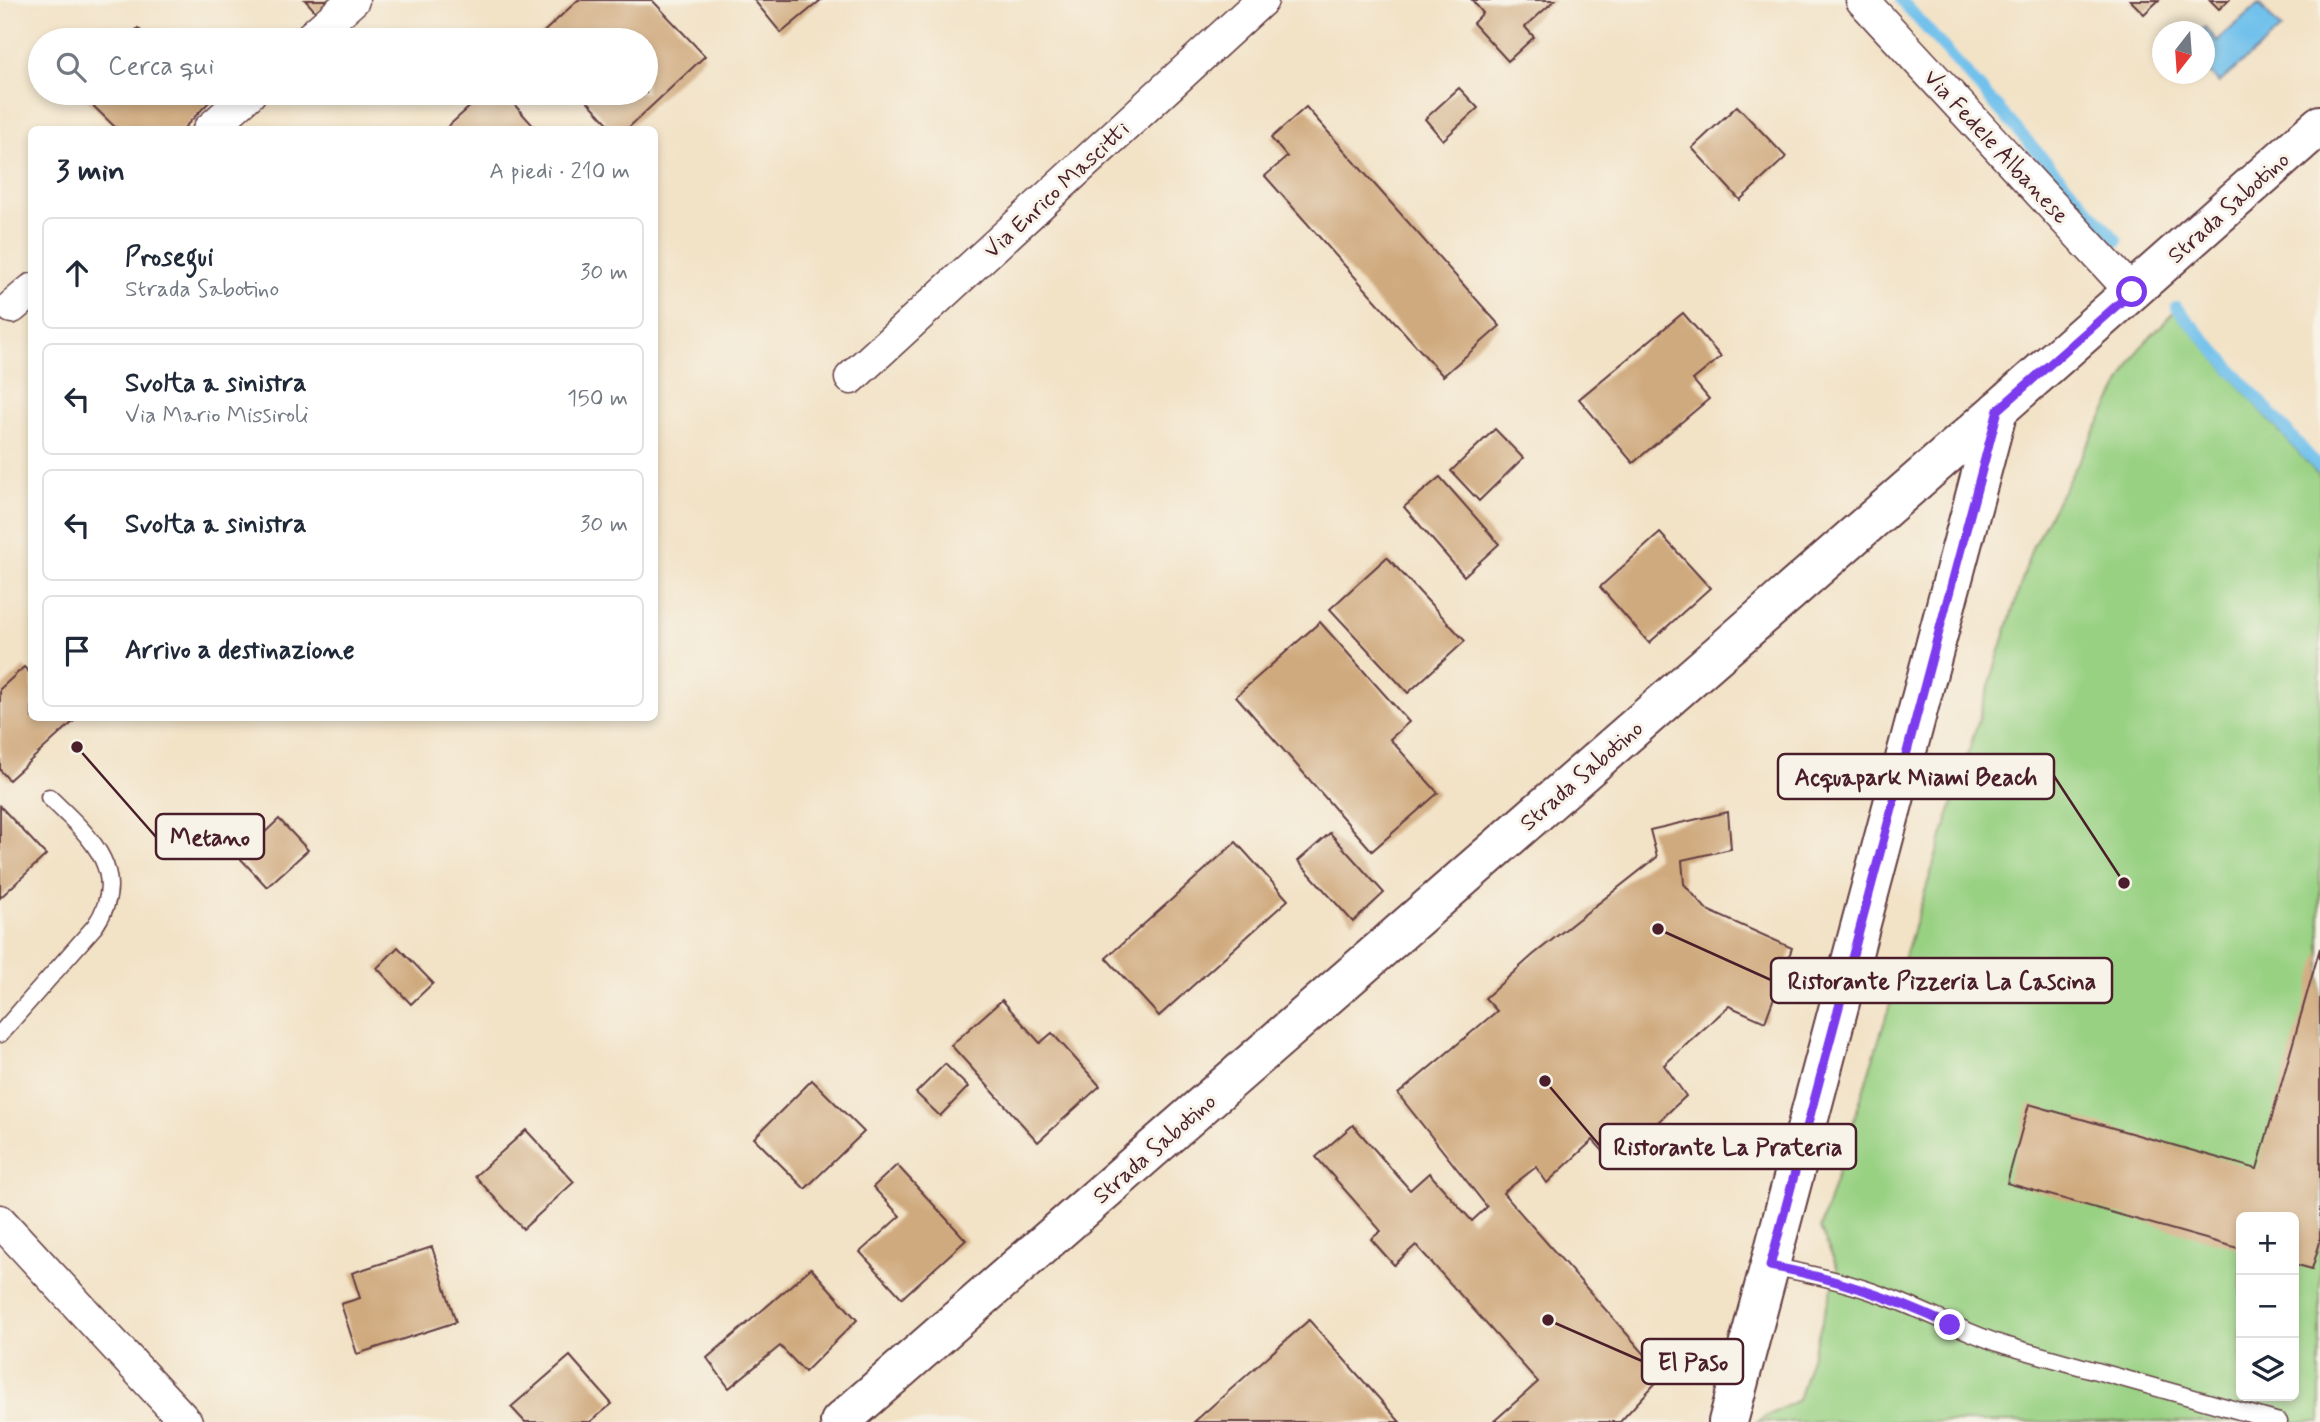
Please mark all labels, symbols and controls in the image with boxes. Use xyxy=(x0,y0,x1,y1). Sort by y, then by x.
north arrow xyxy=(2152,21,2215,84)
search box xyxy=(28,28,658,105)
icon: search xyxy=(52,48,90,86)
text: Cerca qui xyxy=(108,50,214,84)
street label: Via Fedele Albanese xyxy=(1916,64,2075,231)
street label: Via Enrico Mascitti xyxy=(978,115,1137,266)
street label: Strada Sabotino xyxy=(2162,146,2297,271)
text: 3 min xyxy=(56,152,125,191)
text: A piedi · 210 m xyxy=(489,157,630,187)
text: Prosegui xyxy=(125,241,214,275)
icon: ahead xyxy=(58,254,96,292)
text: 30 m xyxy=(580,258,628,288)
text: Strada Sabotino xyxy=(125,275,279,305)
route start xyxy=(2116,276,2147,307)
text: Svolta a sinistra xyxy=(125,367,307,401)
icon: left xyxy=(58,380,96,418)
text: 150 m xyxy=(567,384,628,414)
text: Via Mario Missiroli xyxy=(125,401,309,431)
icon: left xyxy=(58,506,96,544)
text: Svolta a sinistra xyxy=(125,508,307,542)
text: 30 m xyxy=(580,510,628,540)
icon: arrive xyxy=(58,632,96,670)
text: Arrivo a destinazione xyxy=(125,634,355,668)
street label: Strada Sabotino xyxy=(1514,715,1650,838)
callout: Acquapark Miami Beach xyxy=(1778,754,2054,799)
text: Acquapark Miami Beach xyxy=(1795,763,2038,794)
callout: Metano xyxy=(156,814,264,859)
text: Metano xyxy=(170,823,250,854)
callout: Ristorante Pizzeria La Cascina xyxy=(1771,958,2112,1003)
text: Ristorante Pizzeria La Cascina xyxy=(1788,967,2096,998)
street label: Strada Sabotino xyxy=(1087,1088,1223,1211)
callout: Ristorante La Prateria xyxy=(1600,1124,1856,1169)
text: Ristorante La Prateria xyxy=(1613,1133,1843,1164)
map controls xyxy=(2236,1212,2299,1401)
button: + xyxy=(2236,1212,2299,1275)
button: − xyxy=(2236,1275,2299,1338)
route end xyxy=(1934,1309,1965,1340)
button: layers xyxy=(2236,1338,2299,1401)
callout: El Paso xyxy=(1642,1339,1743,1384)
text: El Paso xyxy=(1658,1348,1728,1379)

